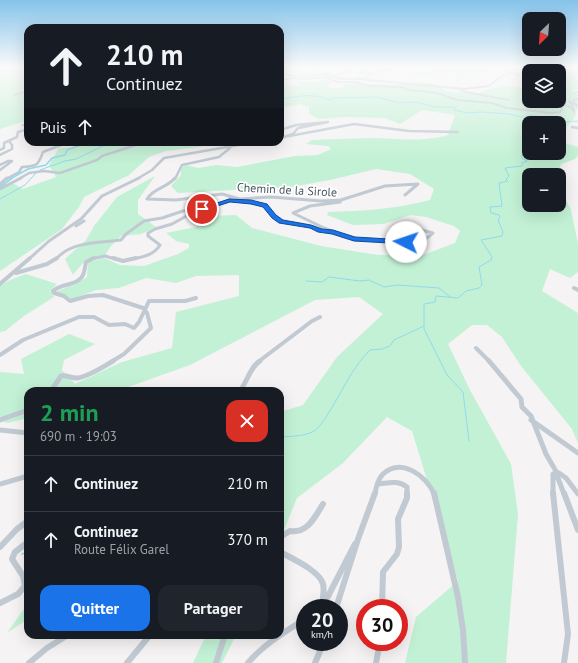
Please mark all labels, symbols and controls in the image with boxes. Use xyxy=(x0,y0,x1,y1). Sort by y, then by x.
north arrow xyxy=(522,12,566,56)
map controls xyxy=(522,12,566,212)
text: 210 m xyxy=(106,36,183,73)
icon: ahead xyxy=(40,40,92,92)
button: layers xyxy=(522,64,566,108)
text: Continuez xyxy=(106,72,183,95)
icon: ahead xyxy=(74,116,96,138)
button: + xyxy=(522,116,566,160)
text: Puis xyxy=(40,118,66,137)
button: − xyxy=(522,168,566,212)
street label: Chemin de la Sirole xyxy=(237,179,338,200)
pin xyxy=(185,192,219,226)
icon: arrive xyxy=(191,198,213,220)
position arrow xyxy=(385,221,427,263)
text: 2 min xyxy=(40,397,99,428)
button: close xyxy=(226,400,268,442)
text: 690 m · 19:03 xyxy=(40,428,117,445)
icon: ahead xyxy=(40,473,62,495)
text: Continuez xyxy=(74,474,138,493)
text: 210 m xyxy=(227,474,268,493)
text: Continuez xyxy=(74,522,138,541)
icon: ahead xyxy=(40,529,62,551)
text: 370 m xyxy=(227,530,268,549)
text: Route Félix Garel xyxy=(74,541,169,558)
button: Quitter xyxy=(40,585,150,631)
button: Partager xyxy=(158,585,268,631)
speed limit sign: 30 xyxy=(356,599,408,651)
text: 20 xyxy=(311,607,333,633)
text: km/h xyxy=(311,628,333,641)

